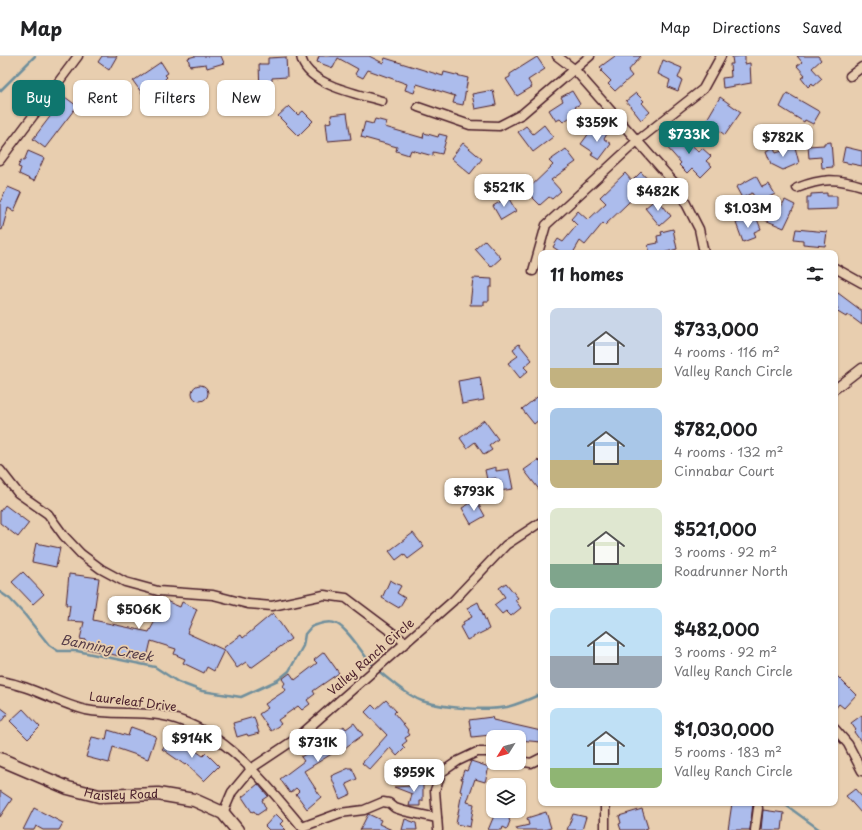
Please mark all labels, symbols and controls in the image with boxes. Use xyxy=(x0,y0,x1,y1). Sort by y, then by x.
text: Map xyxy=(20,14,62,42)
text: Map xyxy=(660,17,690,38)
text: Directions xyxy=(712,17,780,38)
text: Saved xyxy=(802,17,842,38)
chip: Buy xyxy=(12,80,65,116)
chip: Rent xyxy=(73,80,132,116)
chip: Filters xyxy=(140,80,209,116)
chip: New xyxy=(217,80,275,116)
pin: $359K xyxy=(569,109,625,143)
text: $359K xyxy=(576,112,618,131)
pin: $733K xyxy=(661,121,717,155)
text: $733K xyxy=(668,124,710,143)
pin: $782K xyxy=(755,124,811,158)
text: $782K xyxy=(762,127,804,146)
pin: $521K xyxy=(476,174,532,208)
text: $521K xyxy=(483,177,525,196)
pin: $482K xyxy=(630,178,686,212)
text: $482K xyxy=(636,181,680,200)
pin: $1.03M xyxy=(715,195,781,229)
text: $1.03M xyxy=(724,198,772,217)
text: 11 homes xyxy=(550,261,624,287)
icon: filters xyxy=(804,263,826,285)
text: $733,000 xyxy=(674,316,759,342)
icon: home xyxy=(582,324,630,372)
text: 4 rooms · 116 m² xyxy=(674,342,780,361)
text: Valley Ranch Circle xyxy=(674,361,793,380)
text: $782,000 xyxy=(674,416,757,442)
icon: home xyxy=(582,424,630,472)
text: 4 rooms · 132 m² xyxy=(674,442,784,461)
text: Cinnabar Court xyxy=(674,461,774,480)
pin: $793K xyxy=(446,478,502,512)
text: $793K xyxy=(453,481,495,500)
text: $521,000 xyxy=(674,516,757,542)
icon: home xyxy=(582,524,630,572)
text: 3 rooms · 92 m² xyxy=(674,542,777,561)
text: Roadrunner North xyxy=(674,561,788,580)
pin: $506K xyxy=(111,596,167,630)
text: $506K xyxy=(117,599,161,618)
street label: Valley Ranch Circle xyxy=(323,613,418,699)
text: $482,000 xyxy=(674,616,759,642)
icon: home xyxy=(582,624,630,672)
water label: Banning Creek xyxy=(59,629,156,666)
text: 3 rooms · 92 m² xyxy=(674,642,777,661)
text: Valley Ranch Circle xyxy=(674,661,793,680)
street label: Laureleaf Drive xyxy=(88,687,178,715)
text: $1,030,000 xyxy=(674,716,774,742)
icon: home xyxy=(582,724,630,772)
pin: $914K xyxy=(164,725,220,759)
text: $914K xyxy=(172,728,213,747)
pin: $731K xyxy=(290,729,346,763)
north arrow xyxy=(486,730,526,770)
map controls xyxy=(486,730,526,818)
text: $731K xyxy=(298,732,338,751)
text: 5 rooms · 183 m² xyxy=(674,742,782,761)
pin: $959K xyxy=(386,759,442,793)
text: Valley Ranch Circle xyxy=(674,761,793,780)
text: $959K xyxy=(393,762,435,781)
button: layers xyxy=(486,778,526,818)
street label: Haisley Road xyxy=(82,783,158,804)

